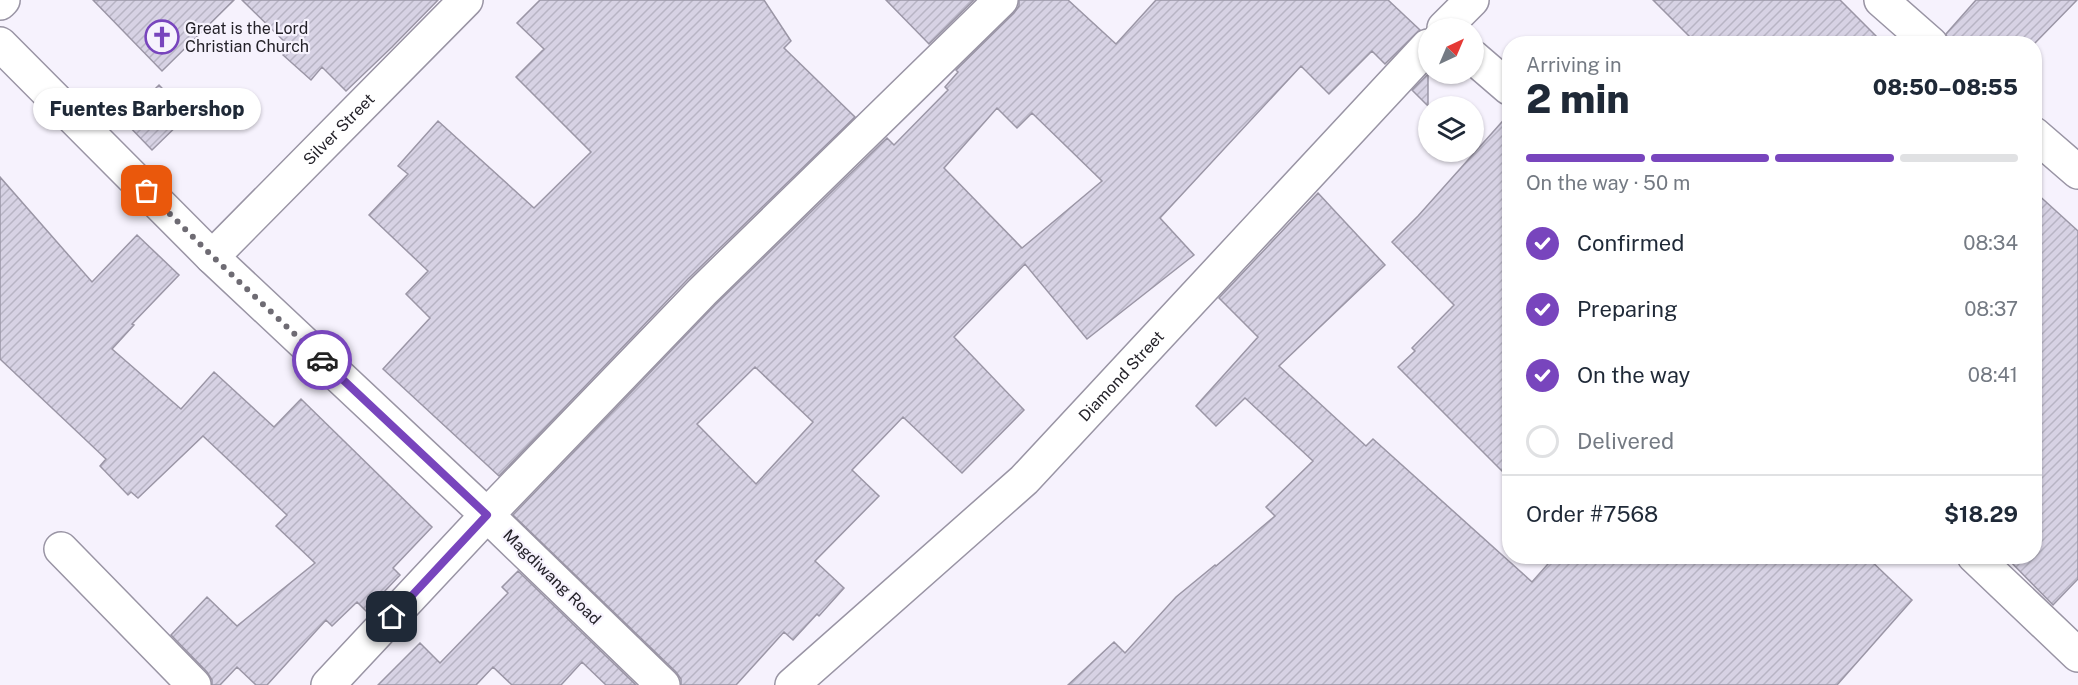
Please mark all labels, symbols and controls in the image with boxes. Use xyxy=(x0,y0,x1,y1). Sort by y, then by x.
north arrow xyxy=(1418,18,1484,84)
map controls xyxy=(1418,18,1484,162)
church icon: Great is the Lord Christian Church xyxy=(144,19,180,55)
place label: Great is the Lord Christian Church xyxy=(185,19,309,56)
text: Arriving in xyxy=(1526,53,1621,77)
text: 08:50–08:55 xyxy=(1873,74,2018,100)
text: 2 min xyxy=(1526,76,1630,122)
callout: Fuentes Barbershop xyxy=(33,89,261,131)
street label: Silver Street xyxy=(299,89,378,169)
button: layers xyxy=(1418,96,1484,162)
text: Fuentes Barbershop xyxy=(50,97,244,121)
pin xyxy=(121,165,172,216)
text: On the way · 50 m xyxy=(1526,171,1690,195)
icon: bag xyxy=(130,174,163,207)
icon: check xyxy=(1526,227,1559,260)
text: Confirmed xyxy=(1577,230,1684,256)
text: 08:34 xyxy=(1963,231,2018,255)
icon: check xyxy=(1526,293,1559,326)
text: Preparing xyxy=(1577,296,1678,322)
text: 08:37 xyxy=(1964,297,2018,321)
street label: Diamond Street xyxy=(1074,327,1168,425)
courier xyxy=(292,330,352,390)
icon: car xyxy=(306,344,339,377)
icon: check xyxy=(1526,359,1559,392)
text: On the way xyxy=(1577,362,1690,388)
text: 08:41 xyxy=(1968,363,2018,387)
text: Delivered xyxy=(1577,428,1674,454)
text: Order #7568 xyxy=(1526,501,1658,527)
text: $18.29 xyxy=(1944,501,2018,527)
street label: Magdiwang Road xyxy=(499,526,605,628)
pin xyxy=(366,591,417,642)
icon: home xyxy=(375,600,408,633)

